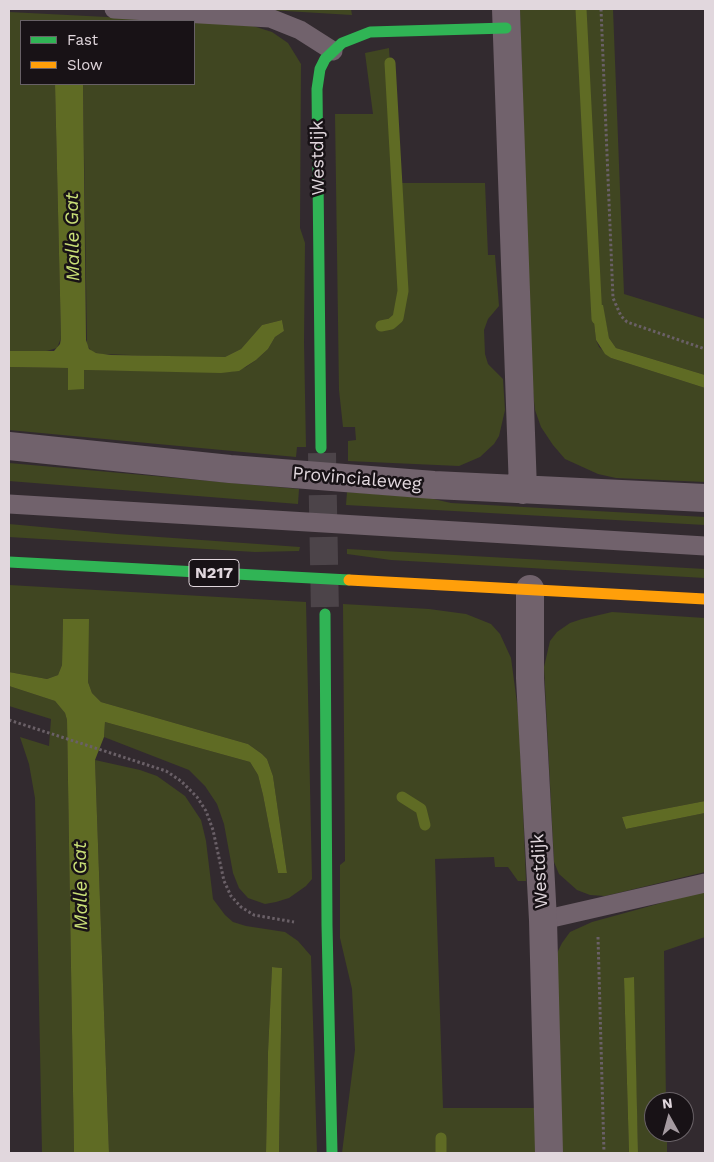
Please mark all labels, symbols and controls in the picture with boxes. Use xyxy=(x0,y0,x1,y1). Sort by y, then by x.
legend xyxy=(20,20,195,85)
text: Fast xyxy=(67,31,98,49)
text: Slow xyxy=(67,56,103,74)
street label: Westdijk xyxy=(307,120,329,196)
water label: Malle Gat xyxy=(61,192,85,282)
street label: Provincialeweg xyxy=(292,463,422,495)
road number: N217 xyxy=(189,560,239,586)
street label: Westdijk xyxy=(527,833,553,909)
water label: Malle Gat xyxy=(69,841,93,931)
north arrow xyxy=(644,1092,694,1142)
text: N xyxy=(661,1095,673,1112)

